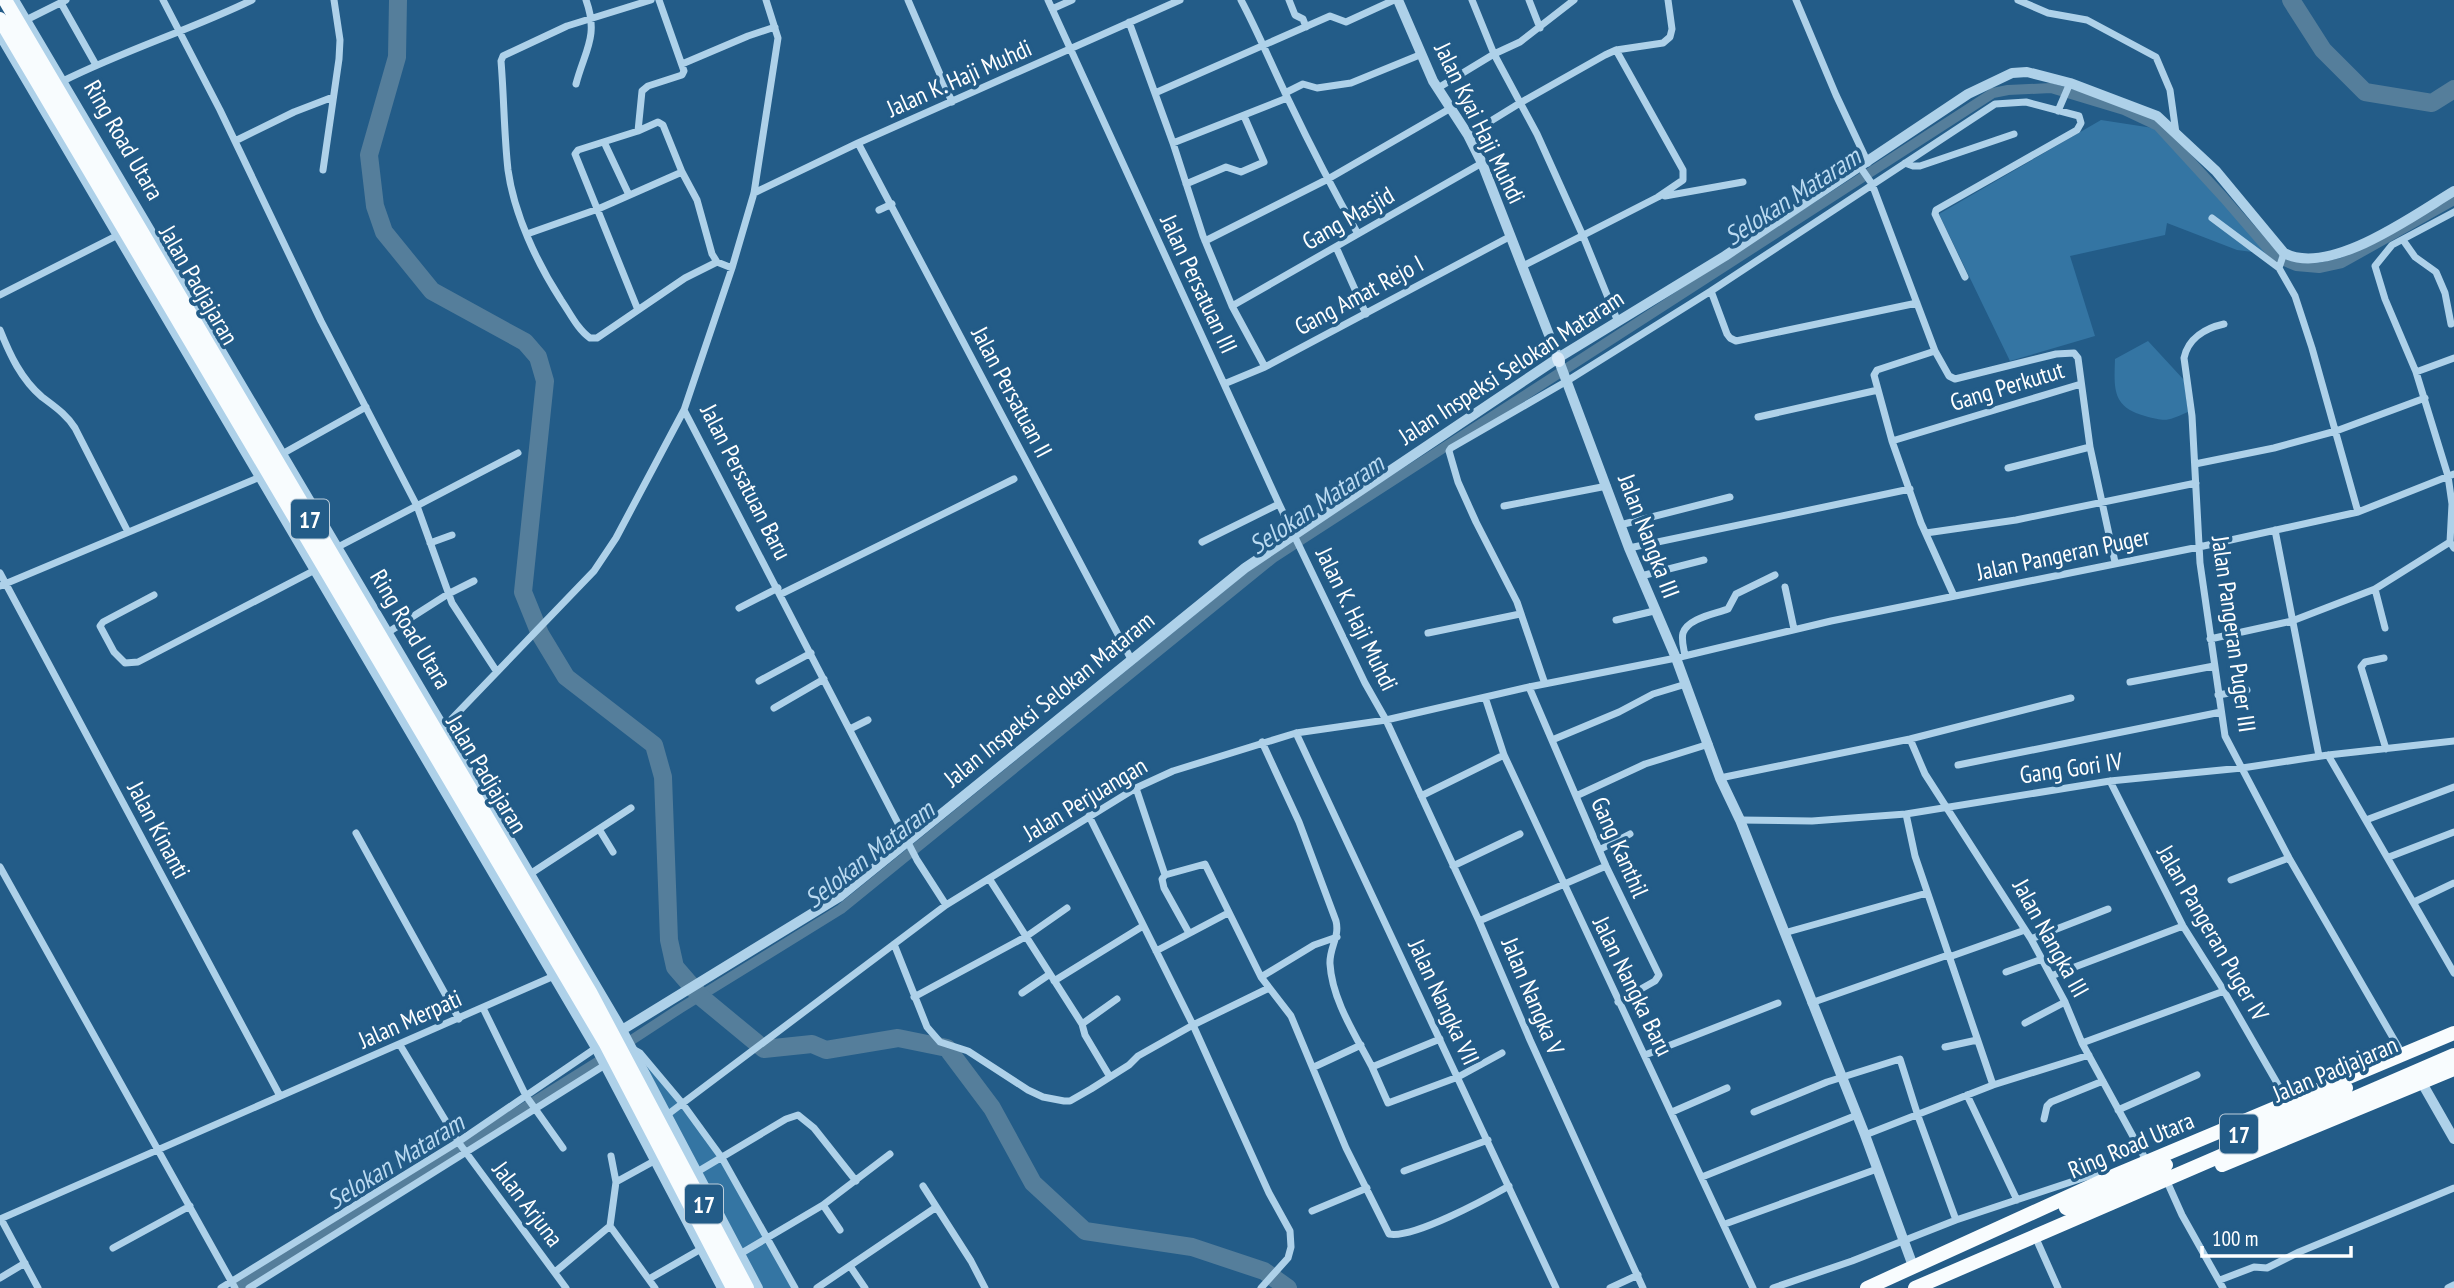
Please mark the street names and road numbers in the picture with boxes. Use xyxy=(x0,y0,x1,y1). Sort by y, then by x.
street label: Jalan K. Haji Muhdi xyxy=(881,32,1036,124)
street label: Jalan Kyai Haji Muhdi xyxy=(1427,36,1532,209)
street label: Ring Road Utara xyxy=(77,74,171,206)
street label: Gang Masjid xyxy=(1296,179,1400,257)
street label: Jalan Persatuan III xyxy=(1153,209,1245,358)
street label: Jalan Padjajaran xyxy=(152,219,246,350)
street label: Gang Amat Rejo I xyxy=(1289,248,1429,342)
street label: Jalan Inspeksi Selokan Mataram xyxy=(1392,283,1629,452)
street label: Jalan Persatuan II xyxy=(964,320,1059,463)
street label: Gang Perkutut xyxy=(1946,354,2068,418)
street label: Jalan Persatuan Baru xyxy=(693,398,799,565)
street label: Jalan Nangka III xyxy=(1611,469,1687,602)
road number: 17 xyxy=(291,499,329,538)
street label: Jalan Pangeran Puger xyxy=(1973,520,2153,588)
street label: Jalan Pangeran Puger III xyxy=(2205,533,2263,734)
street label: Jalan K. Haji Muhdi xyxy=(1309,541,1405,696)
street label: Ring Road Utara xyxy=(363,564,459,694)
street label: Jalan Inspeksi Selokan Mataram xyxy=(937,604,1161,794)
street label: Jalan Padjajaran xyxy=(439,708,534,839)
street label: Gang Gori IV xyxy=(2018,745,2125,791)
street label: Jalan Perjuangan xyxy=(1017,750,1153,849)
street label: Jalan Kinanti xyxy=(120,775,198,884)
street label: Gang Kanthil xyxy=(1584,792,1656,902)
street label: Jalan Pangeran Puger IV xyxy=(2150,839,2276,1027)
street label: Jalan Nangka III xyxy=(2005,873,2096,1003)
street label: Jalan Nangka Baru xyxy=(1585,910,1680,1061)
street label: Jalan Nangka V xyxy=(1494,932,1572,1060)
street label: Jalan Nangka VII xyxy=(1401,933,1487,1070)
street label: Jalan Merpati xyxy=(353,983,466,1056)
street label: Jalan Padjajaran xyxy=(2267,1029,2402,1110)
street label: Ring Road Utara xyxy=(2063,1105,2199,1185)
road number: 17 xyxy=(2220,1114,2258,1154)
street label: Jalan Arjuna xyxy=(485,1154,570,1253)
road number: 17 xyxy=(685,1184,723,1224)

